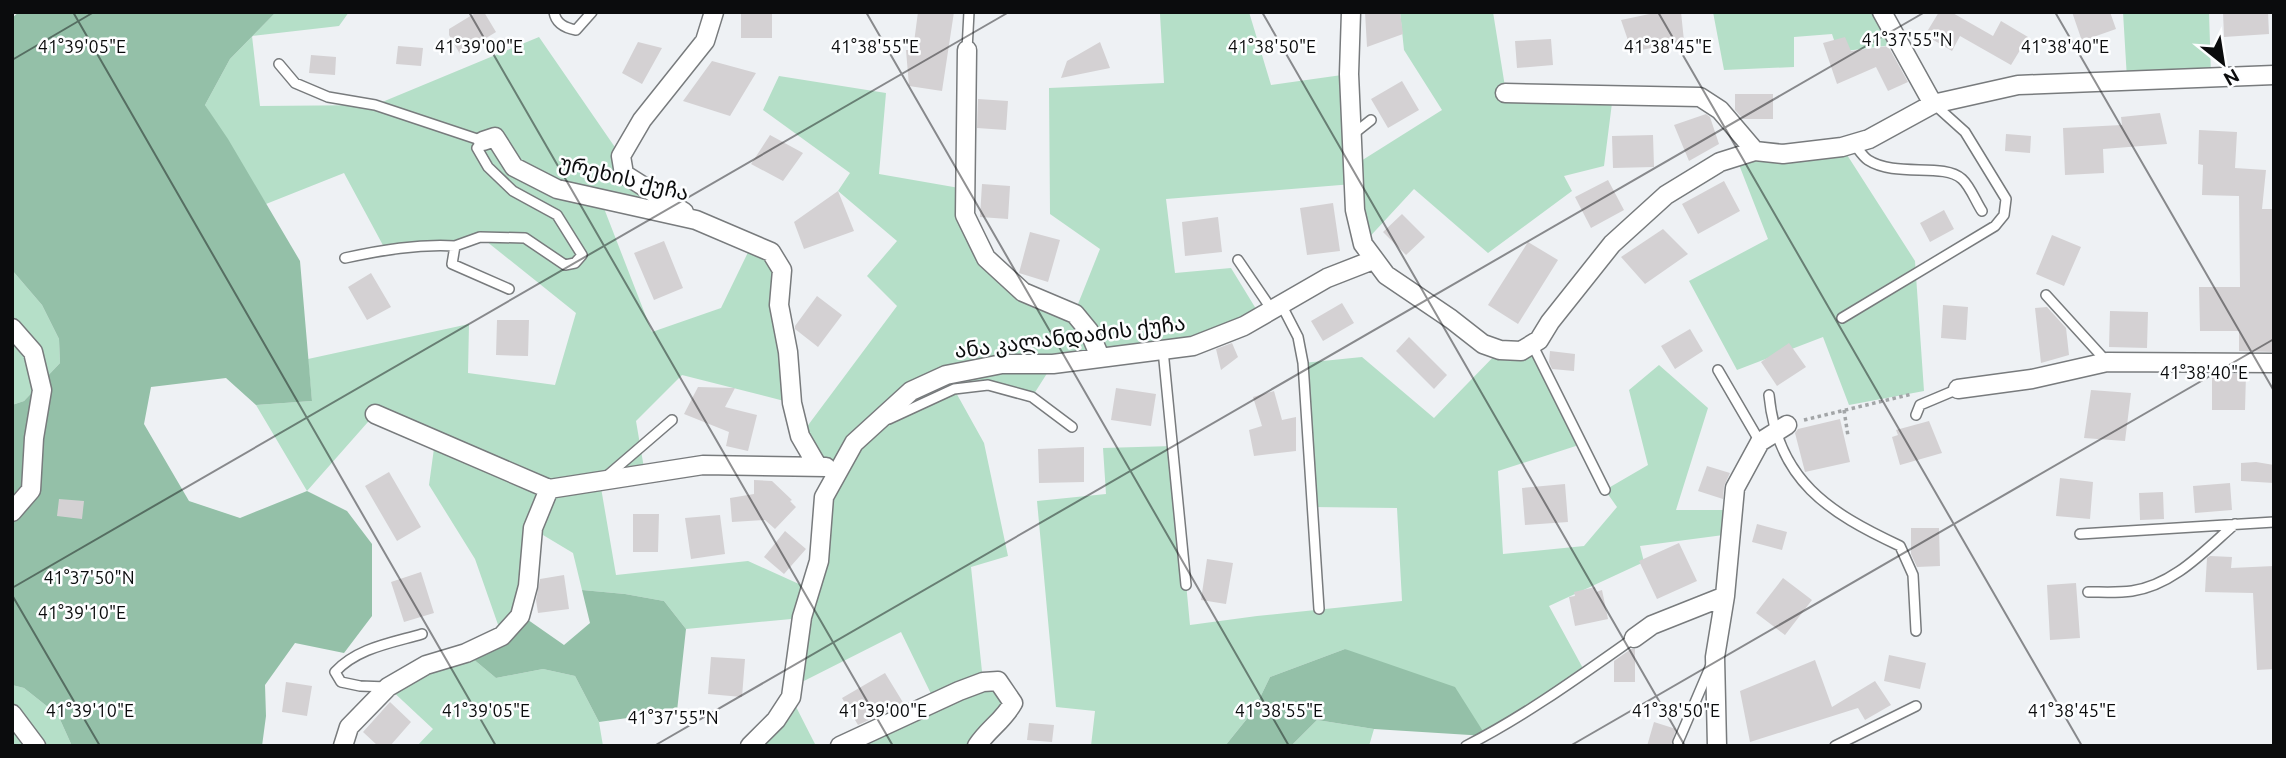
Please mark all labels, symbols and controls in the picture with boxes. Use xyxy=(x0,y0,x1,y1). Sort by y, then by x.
north arrow xyxy=(2188,28,2258,98)
text: 41°37'55"N xyxy=(1861,29,1953,49)
text: 41°39'05"E xyxy=(38,36,126,56)
text: 41°39'00"E xyxy=(435,36,523,56)
text: 41°38'55"E xyxy=(831,36,919,56)
text: 41°38'50"E xyxy=(1228,36,1316,56)
text: 41°38'45"E xyxy=(1624,36,1712,56)
text: 41°38'40"E xyxy=(2021,36,2109,56)
text: N xyxy=(2220,65,2243,91)
street label: ურეხის ქუჩა xyxy=(557,149,692,206)
street label: ანა კალანდაძის ქუჩა xyxy=(953,310,1187,364)
text: 41°38'40"E xyxy=(2160,362,2248,382)
text: 41°37'50"N xyxy=(43,567,135,587)
text: 41°39'10"E xyxy=(38,602,126,622)
text: 41°39'10"E xyxy=(46,700,134,720)
text: 41°39'05"E xyxy=(442,700,530,720)
text: 41°39'00"E xyxy=(839,700,927,720)
text: 41°38'55"E xyxy=(1235,700,1323,720)
text: 41°38'50"E xyxy=(1632,700,1720,720)
text: 41°38'45"E xyxy=(2028,700,2116,720)
text: 41°37'55"N xyxy=(627,707,719,727)

